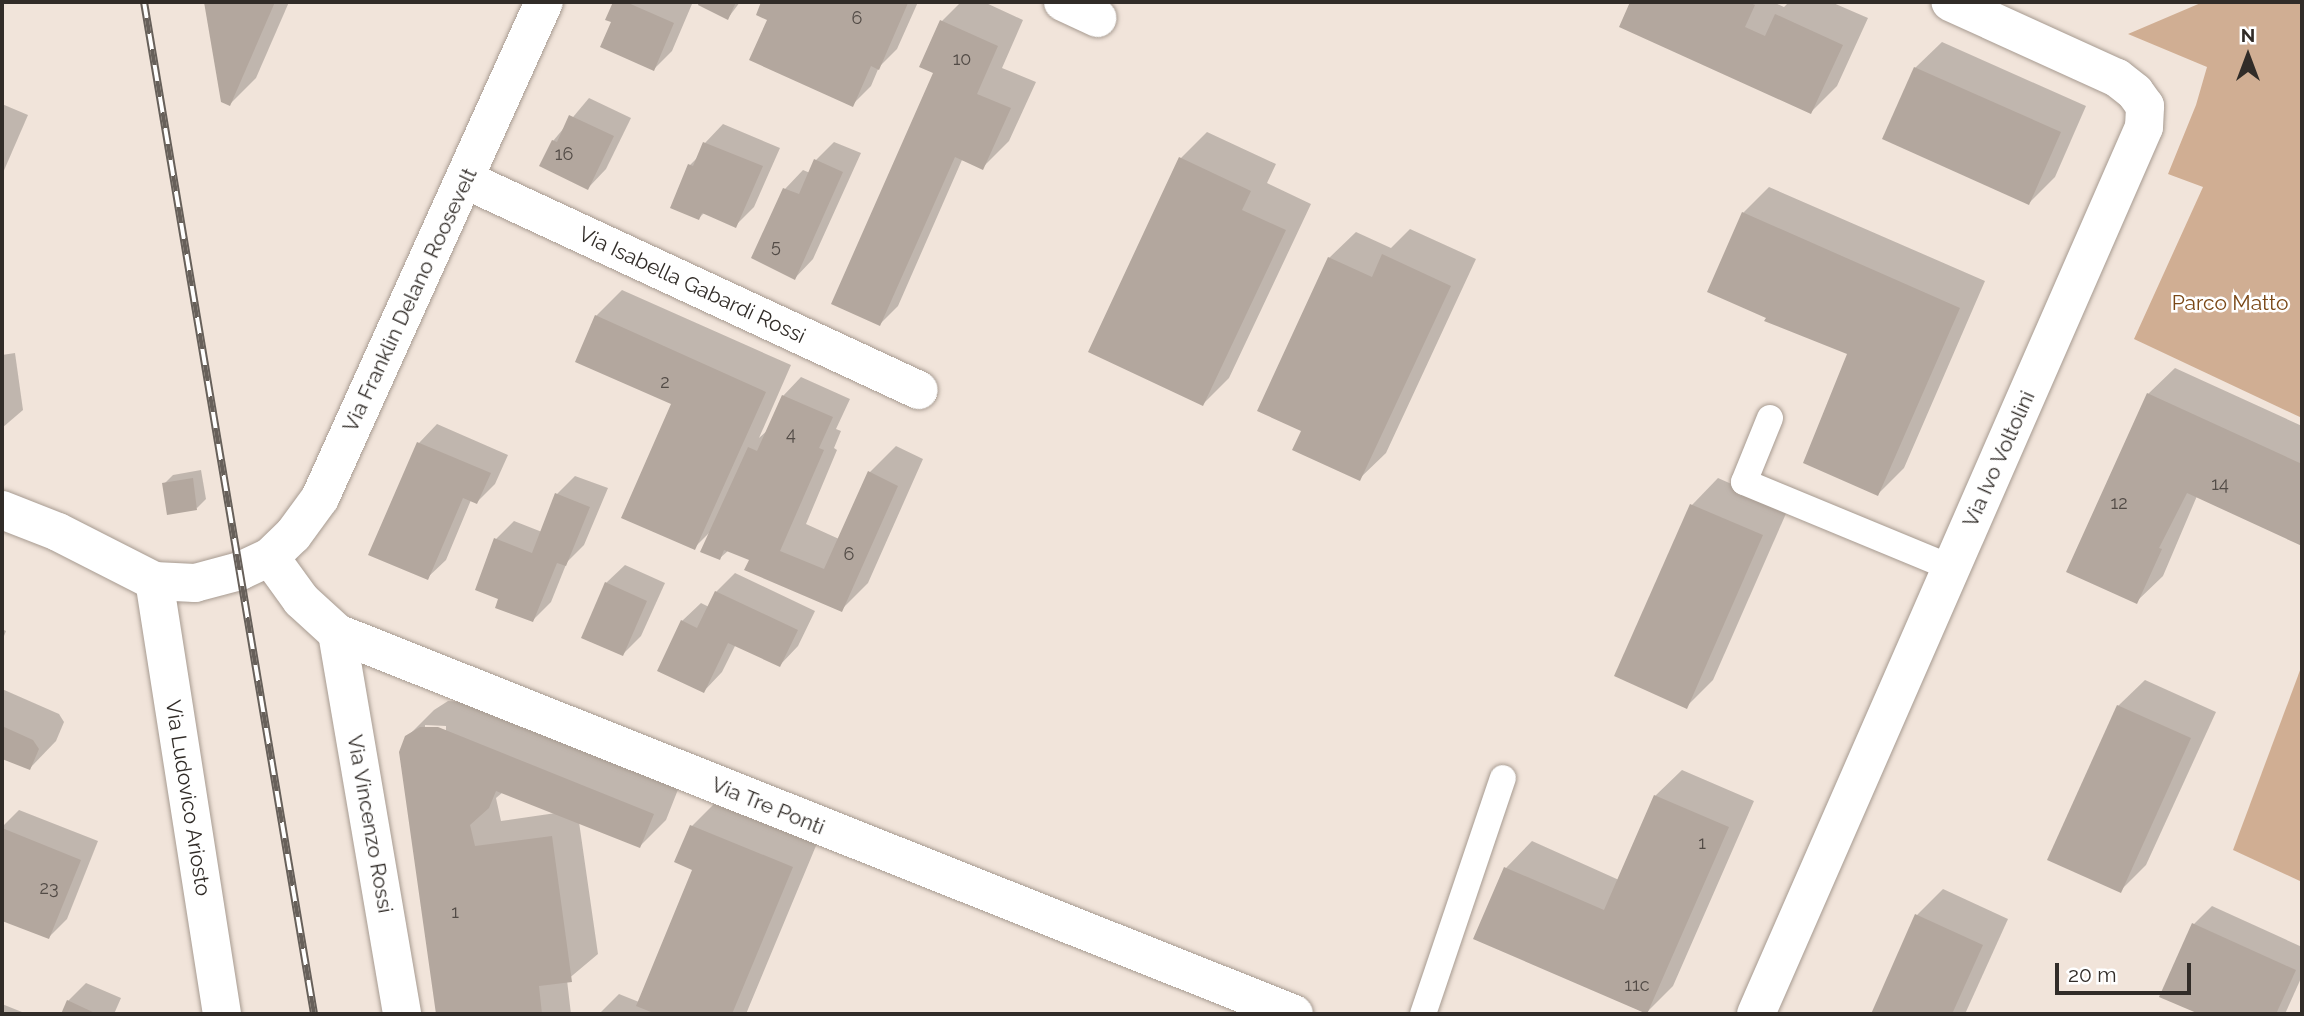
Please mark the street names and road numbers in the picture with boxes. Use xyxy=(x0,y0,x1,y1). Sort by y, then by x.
street label: Via Franklin Delano Roosevelt xyxy=(338,164,482,436)
street label: Via Isabella Gabardi Rossi xyxy=(575,221,809,349)
street label: Via Ivo Voltolini xyxy=(1958,387,2040,531)
street label: Via Ludovico Ariosto xyxy=(160,698,216,898)
street label: Via Vincenzo Rossi xyxy=(342,732,398,916)
street label: Via Tre Ponti xyxy=(707,772,829,840)

